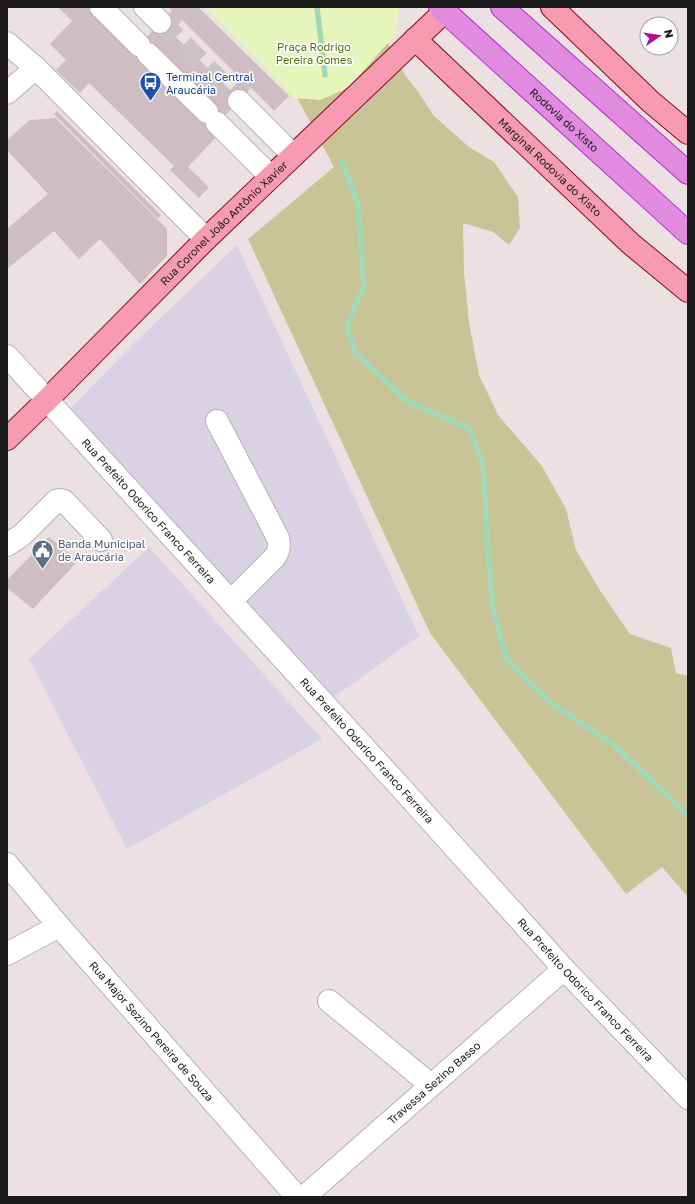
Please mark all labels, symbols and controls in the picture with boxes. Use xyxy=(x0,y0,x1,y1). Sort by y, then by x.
north arrow xyxy=(639,16,679,56)
text: N xyxy=(662,28,677,39)
park label: Praça Rodrigo Pereira Gomes xyxy=(276,40,352,66)
bus stop icon: Terminal Central Araucária xyxy=(137,70,163,103)
place label: Terminal Central Araucária xyxy=(166,70,254,96)
street label: Rodovia do Xisto xyxy=(527,85,602,155)
street label: Marginal Rodovia do Xisto xyxy=(496,115,605,219)
street label: Rua Coronel João Antônio Xavier xyxy=(157,157,290,288)
street label: Rua Prefeito Odorico Franco Ferreira xyxy=(79,436,218,586)
public building icon: Banda Municipal de Araucária xyxy=(30,537,56,570)
place label: Banda Municipal de Araucária xyxy=(58,537,146,563)
street label: Rua Prefeito Odorico Franco Ferreira xyxy=(298,675,437,826)
street label: Rua Prefeito Odorico Franco Ferreira xyxy=(515,915,656,1064)
street label: Rua Major Sezino Pereira de Souza xyxy=(87,958,217,1103)
street label: Travessa Sezino Basso xyxy=(385,1038,483,1127)

